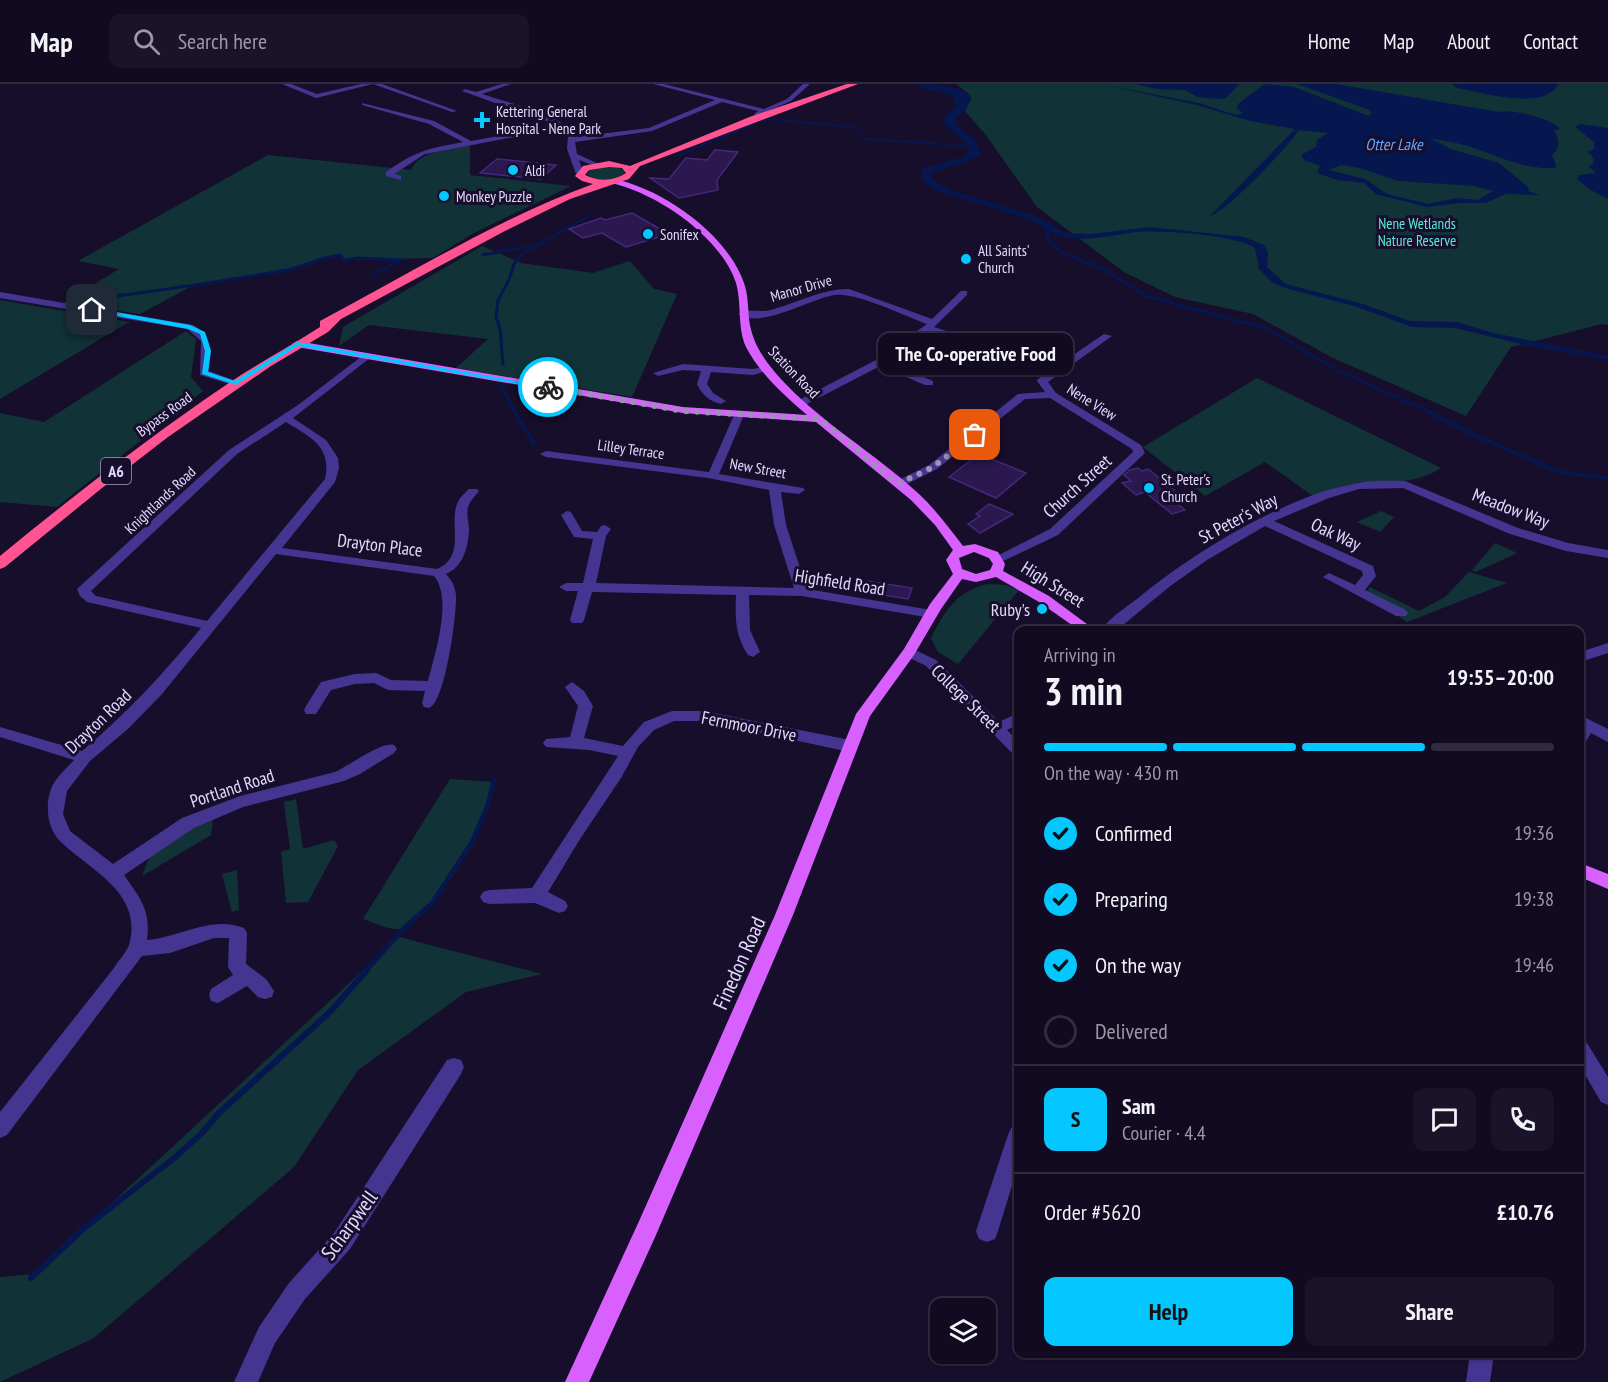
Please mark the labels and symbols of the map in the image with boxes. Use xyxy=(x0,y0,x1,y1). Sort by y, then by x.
place label: Kettering General Hospital - Nene Park xyxy=(496,102,601,138)
marker: Kettering General Hospital - Nene Park xyxy=(473,111,491,129)
water label: Otter Lake xyxy=(1365,134,1424,154)
place label: Aldi xyxy=(525,161,545,180)
marker: Aldi xyxy=(506,163,520,177)
place label: Monkey Puzzle xyxy=(456,187,532,206)
marker: Monkey Puzzle xyxy=(437,189,451,203)
park label: Nene Wetlands Nature Reserve xyxy=(1378,214,1456,250)
place label: Sonifex xyxy=(660,225,699,244)
marker: Sonifex xyxy=(641,227,655,241)
place label: All Saints' Church xyxy=(978,241,1030,277)
marker: All Saints' Church xyxy=(959,252,973,266)
street label: Manor Drive xyxy=(768,270,834,306)
pin xyxy=(66,284,117,335)
callout: The Co-operative Food xyxy=(878,333,1072,375)
street label: Station Road xyxy=(764,342,824,402)
courier xyxy=(518,357,578,417)
street label: Nene View xyxy=(1064,379,1120,425)
street label: Bypass Road xyxy=(132,387,196,441)
pin xyxy=(949,409,1000,460)
street label: Lilley Terrace xyxy=(596,435,666,463)
street label: Church Street xyxy=(1038,449,1116,523)
street label: New Street xyxy=(728,454,788,482)
road number: A6 xyxy=(101,458,131,484)
street label: Knightlands Road xyxy=(120,462,200,538)
place label: St. Peter's Church xyxy=(1161,470,1210,506)
marker: St. Peter's Church xyxy=(1142,481,1156,495)
street label: Meadow Way xyxy=(1469,483,1553,533)
street label: St Peter's Way xyxy=(1195,488,1282,548)
street label: Oak Way xyxy=(1307,512,1365,556)
street label: Drayton Place xyxy=(336,528,424,562)
street label: High Street xyxy=(1017,556,1089,612)
street label: Highfield Road xyxy=(793,564,887,600)
place label: Ruby's xyxy=(991,598,1030,621)
marker: Ruby's xyxy=(1035,602,1049,616)
street label: College Street xyxy=(927,659,1005,737)
street label: Drayton Road xyxy=(60,684,136,758)
street label: Fernmoor Drive xyxy=(699,706,799,746)
street label: Portland Road xyxy=(187,764,277,812)
street label: Finedon Road xyxy=(707,912,771,1014)
street label: Scharpwell xyxy=(315,1185,383,1265)

